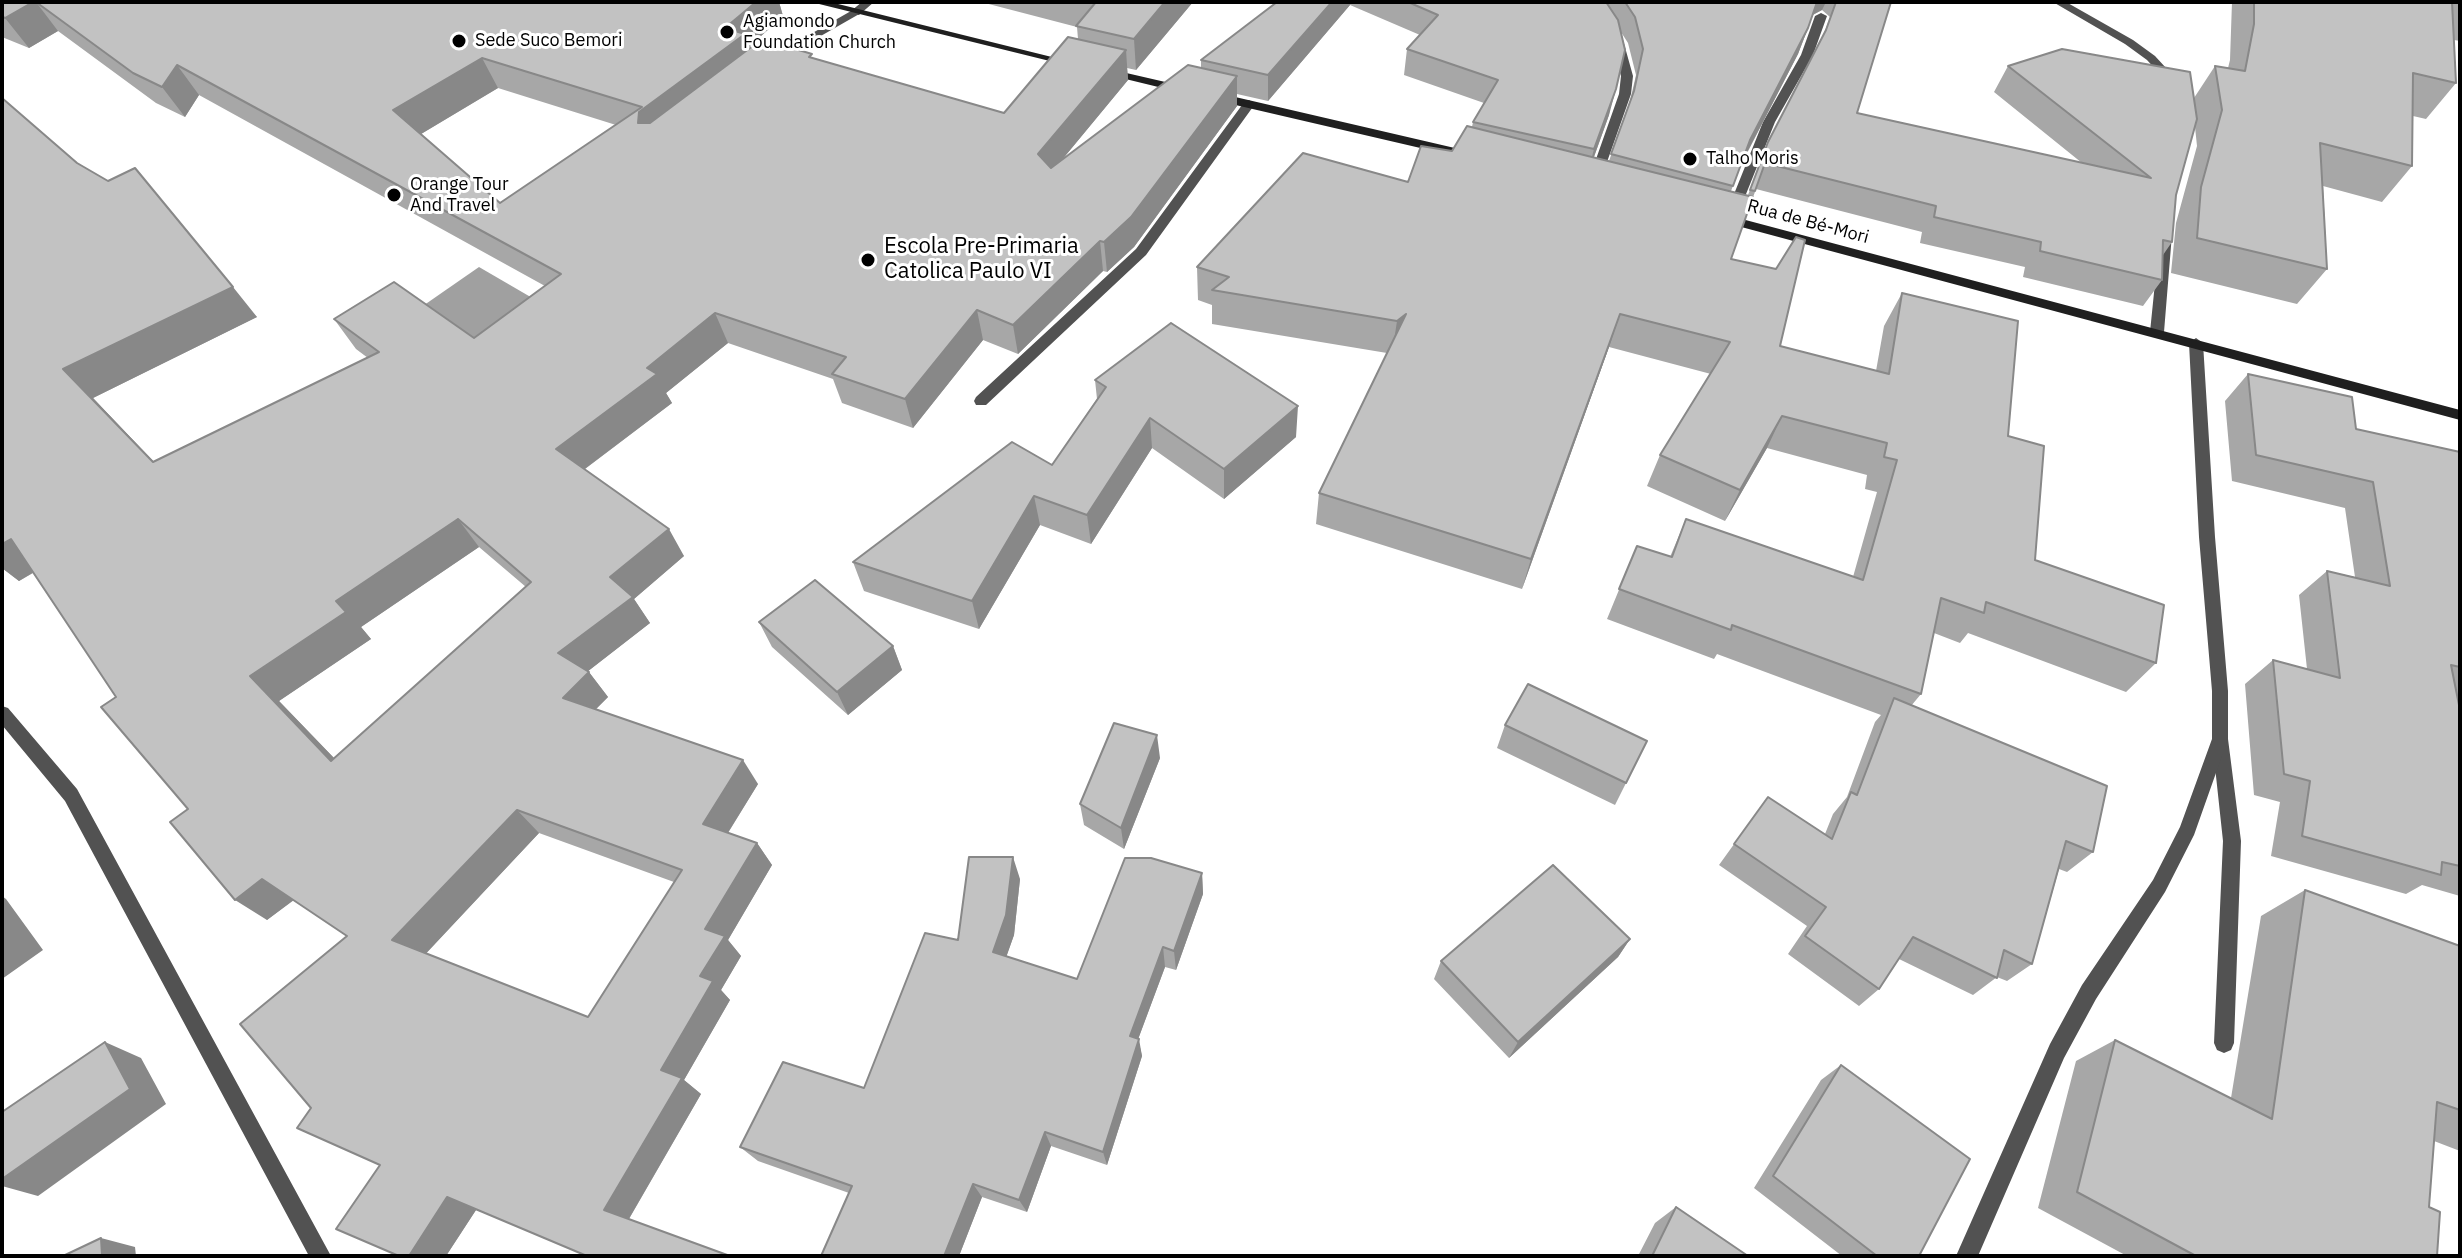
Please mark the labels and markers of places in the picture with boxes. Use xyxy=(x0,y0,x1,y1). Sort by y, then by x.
place label: Agiamondo Foundation Church xyxy=(743,11,896,54)
marker: Agiamondo Foundation Church xyxy=(718,23,736,41)
place label: Sede Suco Bemori xyxy=(475,30,622,52)
marker: Sede Suco Bemori xyxy=(450,32,468,50)
place label: Talho Moris xyxy=(1706,148,1799,170)
marker: Talho Moris xyxy=(1681,150,1699,168)
place label: Orange Tour And Travel xyxy=(410,174,509,216)
marker: Orange Tour And Travel xyxy=(385,186,403,204)
place label: Escola Pre-Primaria Catolica Paulo VI xyxy=(884,234,1079,286)
marker: Escola Pre-Primaria Catolica Paulo VI xyxy=(859,251,877,269)

